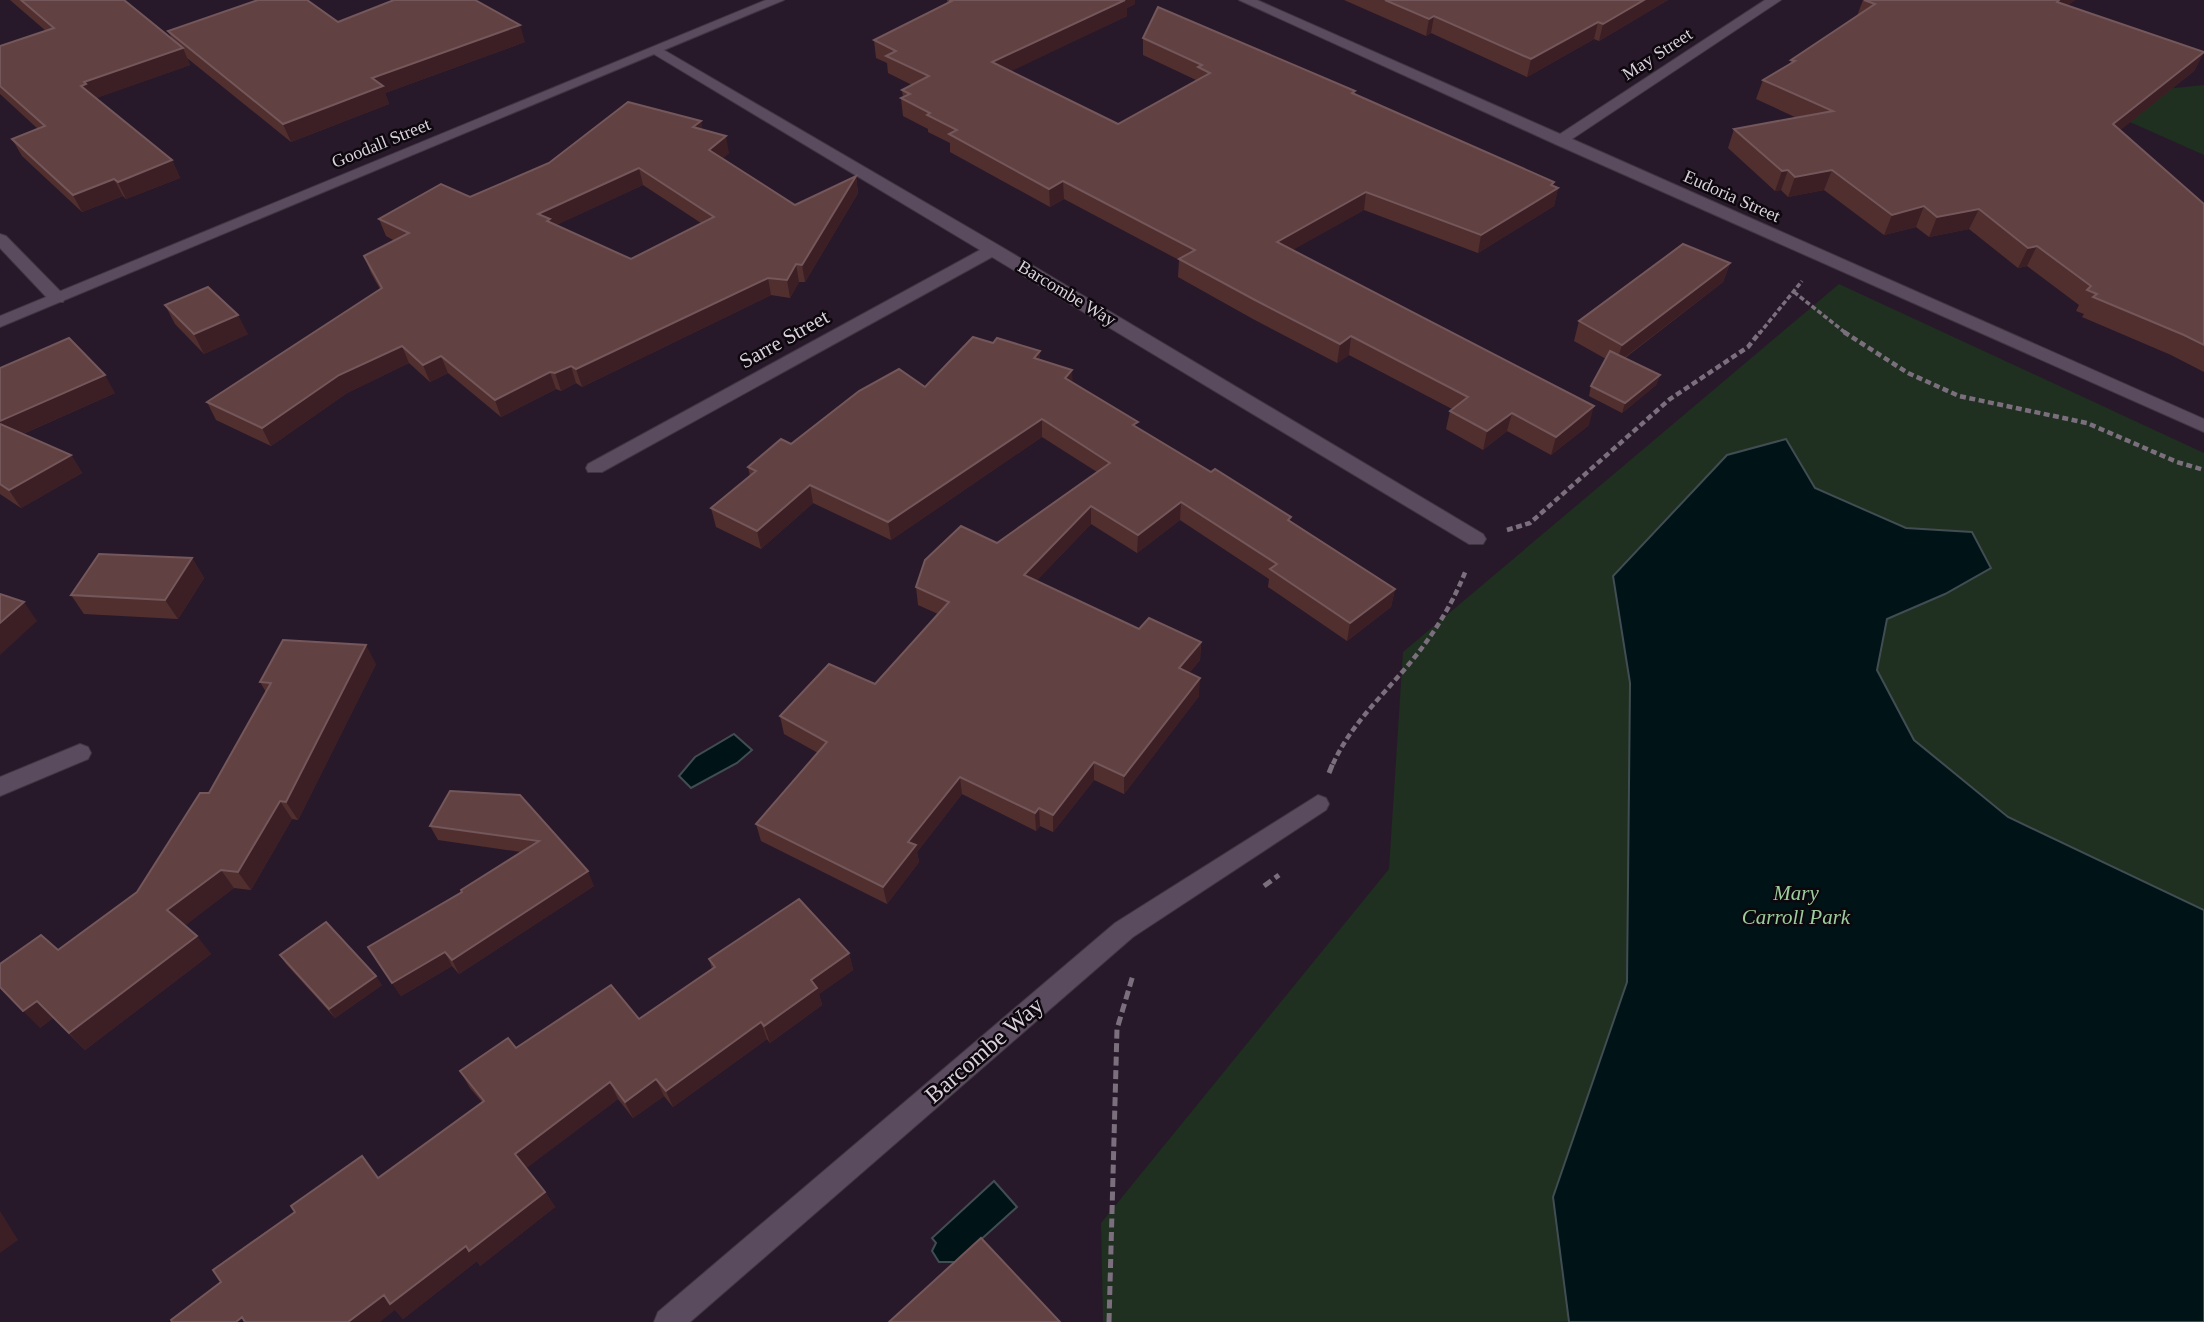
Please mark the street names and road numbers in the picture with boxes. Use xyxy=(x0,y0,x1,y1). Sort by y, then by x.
street label: May Street xyxy=(1618,24,1696,84)
street label: Goodall Street xyxy=(329,114,433,172)
street label: Eudoria Street xyxy=(1681,166,1783,226)
street label: Barcombe Way xyxy=(1014,256,1120,330)
street label: Sarre Street xyxy=(735,305,833,373)
street label: Barcombe Way xyxy=(920,992,1048,1108)

